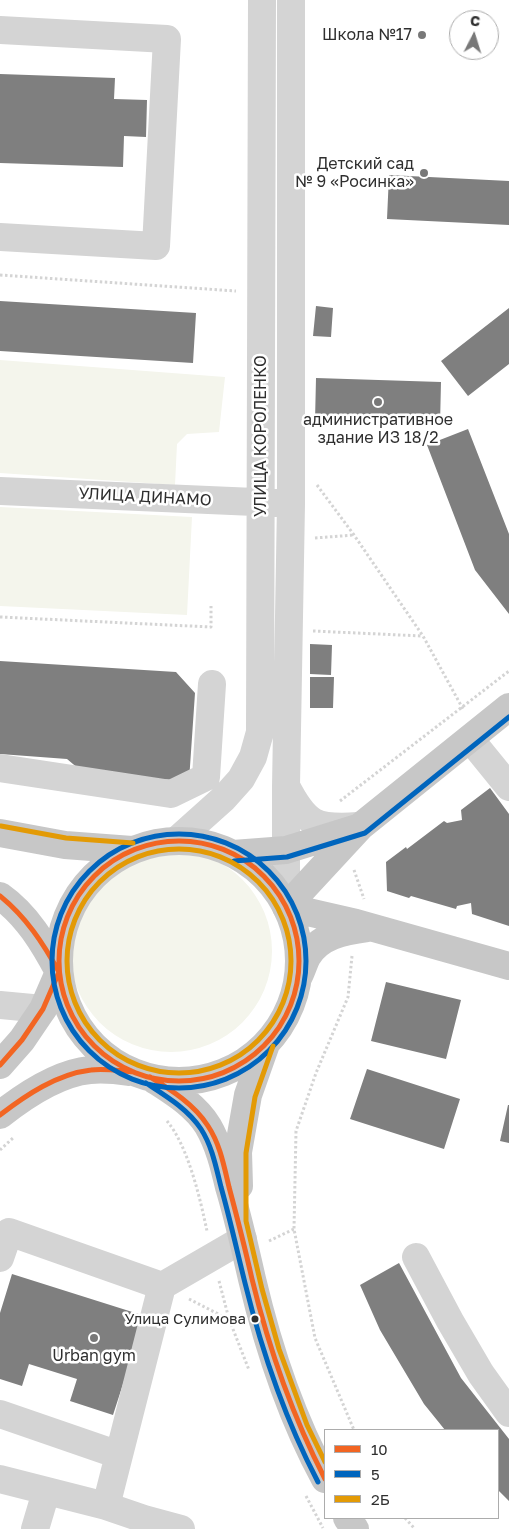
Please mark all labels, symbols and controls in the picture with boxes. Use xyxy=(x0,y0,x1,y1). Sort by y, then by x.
north arrow xyxy=(449,10,499,60)
text: С xyxy=(470,12,481,29)
place label: Школа №17 xyxy=(322,25,412,45)
marker: Школа №17 xyxy=(416,29,428,41)
place label: Детский сад № 9 «Росинка» xyxy=(295,154,414,192)
marker: Детский сад № 9 «Росинка» xyxy=(418,167,430,179)
street label: УЛИЦА КОРОЛЕНКО xyxy=(251,355,271,517)
marker: административное здание ИЗ 18/2 xyxy=(372,396,384,408)
place label: административное здание ИЗ 18/2 xyxy=(303,410,453,448)
street label: УЛИЦА ДИНАМО xyxy=(78,484,212,510)
place label: Улица Сулимова xyxy=(125,1310,246,1328)
marker: Улица Сулимова xyxy=(250,1314,260,1324)
marker: Urban gym xyxy=(88,1332,100,1344)
place label: Urban gym xyxy=(52,1346,136,1366)
legend xyxy=(324,1429,499,1519)
text: 10 xyxy=(371,1440,388,1458)
text: 5 xyxy=(371,1465,380,1483)
text: 2Б xyxy=(371,1490,390,1508)

